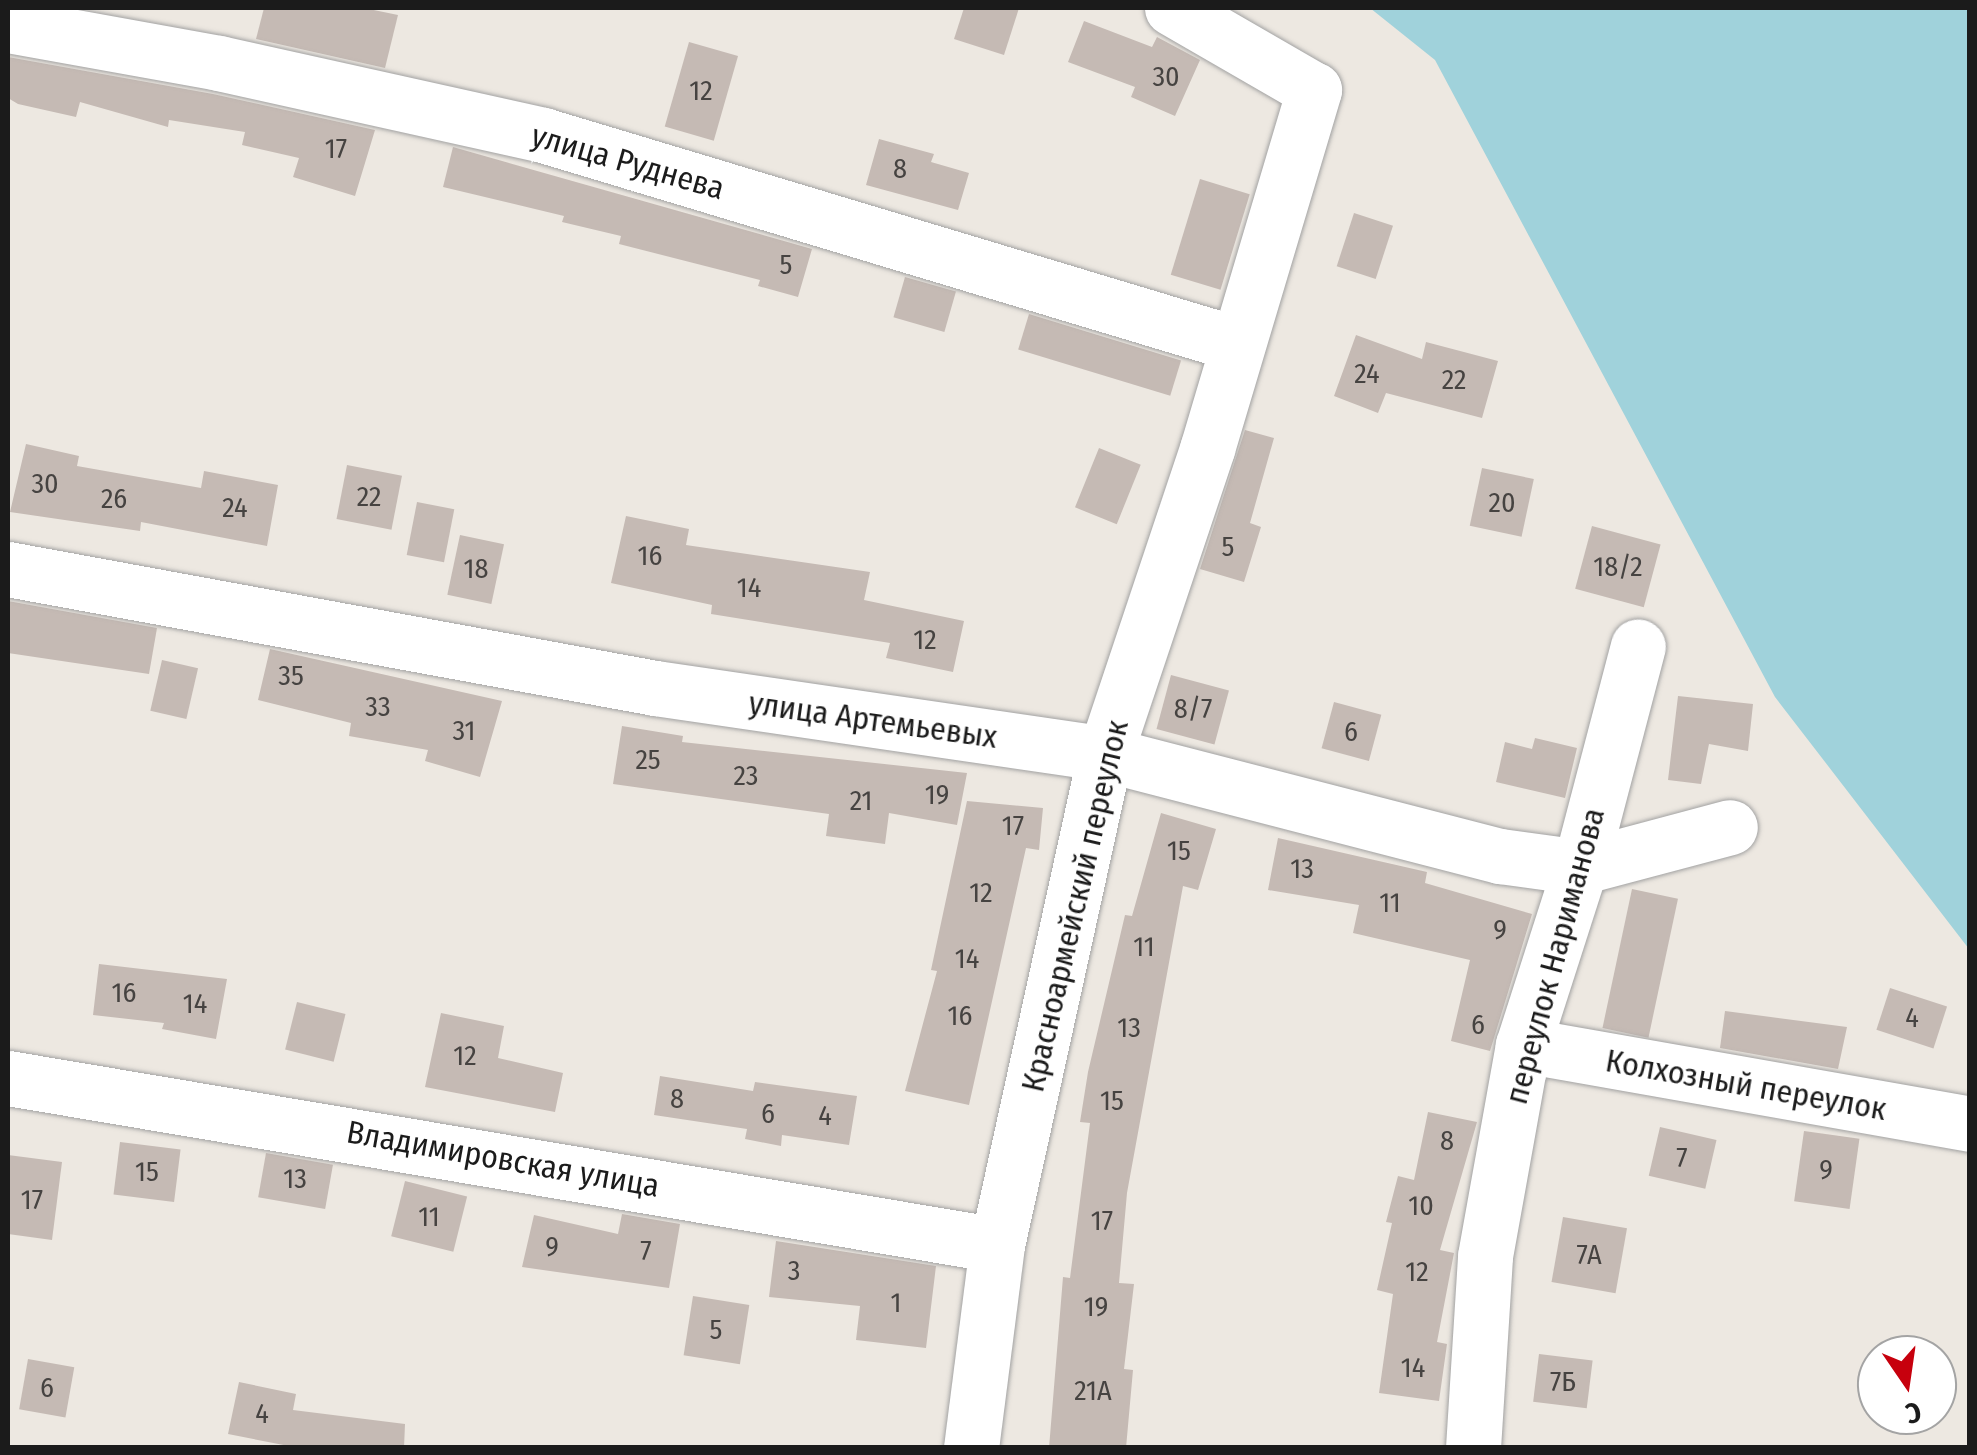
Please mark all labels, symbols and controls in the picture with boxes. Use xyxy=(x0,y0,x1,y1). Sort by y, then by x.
house number: 30 xyxy=(1152,60,1180,94)
house number: 12 xyxy=(689,74,713,108)
street label: улица Руднева xyxy=(527,116,729,208)
house number: 17 xyxy=(325,132,347,166)
house number: 8 xyxy=(893,152,907,186)
house number: 5 xyxy=(780,248,792,282)
house number: 24 xyxy=(1354,357,1380,391)
house number: 22 xyxy=(1442,363,1466,397)
house number: 30 xyxy=(31,467,59,501)
house number: 22 xyxy=(357,480,381,514)
house number: 26 xyxy=(101,482,127,516)
house number: 20 xyxy=(1489,486,1515,520)
house number: 24 xyxy=(222,491,248,525)
house number: 5 xyxy=(1222,530,1234,564)
house number: 16 xyxy=(638,539,662,573)
house number: 18/2 xyxy=(1593,550,1643,584)
house number: 18 xyxy=(464,552,488,586)
house number: 14 xyxy=(737,571,761,605)
house number: 12 xyxy=(913,623,937,657)
house number: 35 xyxy=(278,659,304,693)
street label: улица Артемьевых xyxy=(746,684,1000,756)
house number: 33 xyxy=(365,690,391,724)
house number: 8/7 xyxy=(1174,692,1212,726)
house number: 31 xyxy=(453,714,475,748)
house number: 6 xyxy=(1344,715,1358,749)
street label: Красноармейский переулок xyxy=(1014,716,1136,1096)
house number: 25 xyxy=(635,743,661,777)
house number: 23 xyxy=(734,759,758,793)
house number: 19 xyxy=(925,778,949,812)
house number: 21 xyxy=(850,784,872,818)
street label: переулок Нариманова xyxy=(1497,804,1613,1108)
house number: 17 xyxy=(1002,809,1024,843)
house number: 15 xyxy=(1167,834,1191,868)
house number: 13 xyxy=(1290,852,1314,886)
house number: 12 xyxy=(969,876,993,910)
house number: 11 xyxy=(1379,886,1401,920)
house number: 9 xyxy=(1493,913,1507,947)
house number: 11 xyxy=(1133,930,1155,964)
house number: 14 xyxy=(955,942,979,976)
house number: 16 xyxy=(112,976,136,1010)
house number: 14 xyxy=(183,987,207,1021)
house number: 16 xyxy=(948,999,972,1033)
house number: 4 xyxy=(1905,1001,1919,1035)
house number: 6 xyxy=(1471,1008,1485,1042)
house number: 13 xyxy=(1117,1011,1141,1045)
house number: 12 xyxy=(453,1039,477,1073)
street label: Колхозный переулок xyxy=(1603,1041,1889,1129)
house number: 8 xyxy=(670,1082,684,1116)
house number: 15 xyxy=(1100,1084,1124,1118)
house number: 6 xyxy=(761,1097,775,1131)
house number: 4 xyxy=(818,1099,832,1133)
street label: Владимировская улица xyxy=(344,1113,662,1205)
house number: 8 xyxy=(1440,1124,1454,1158)
house number: 7 xyxy=(1676,1141,1688,1175)
house number: 9 xyxy=(1819,1153,1833,1187)
house number: 15 xyxy=(135,1155,159,1189)
house number: 13 xyxy=(283,1162,307,1196)
house number: 17 xyxy=(21,1183,43,1217)
house number: 10 xyxy=(1408,1189,1434,1223)
house number: 11 xyxy=(418,1200,440,1234)
house number: 17 xyxy=(1091,1204,1113,1238)
house number: 9 xyxy=(545,1230,559,1264)
house number: 7 xyxy=(640,1234,652,1268)
house number: 7А xyxy=(1576,1238,1602,1272)
house number: 3 xyxy=(788,1254,800,1288)
house number: 12 xyxy=(1405,1255,1429,1289)
house number: 1 xyxy=(891,1286,901,1320)
house number: 19 xyxy=(1084,1290,1108,1324)
house number: 5 xyxy=(710,1313,722,1347)
north arrow xyxy=(1857,1335,1957,1435)
house number: 14 xyxy=(1401,1351,1425,1385)
house number: 7Б xyxy=(1550,1365,1576,1399)
house number: 6 xyxy=(40,1371,54,1405)
house number: 21А xyxy=(1074,1374,1112,1408)
text: С xyxy=(1903,1395,1924,1430)
house number: 4 xyxy=(255,1397,269,1431)

